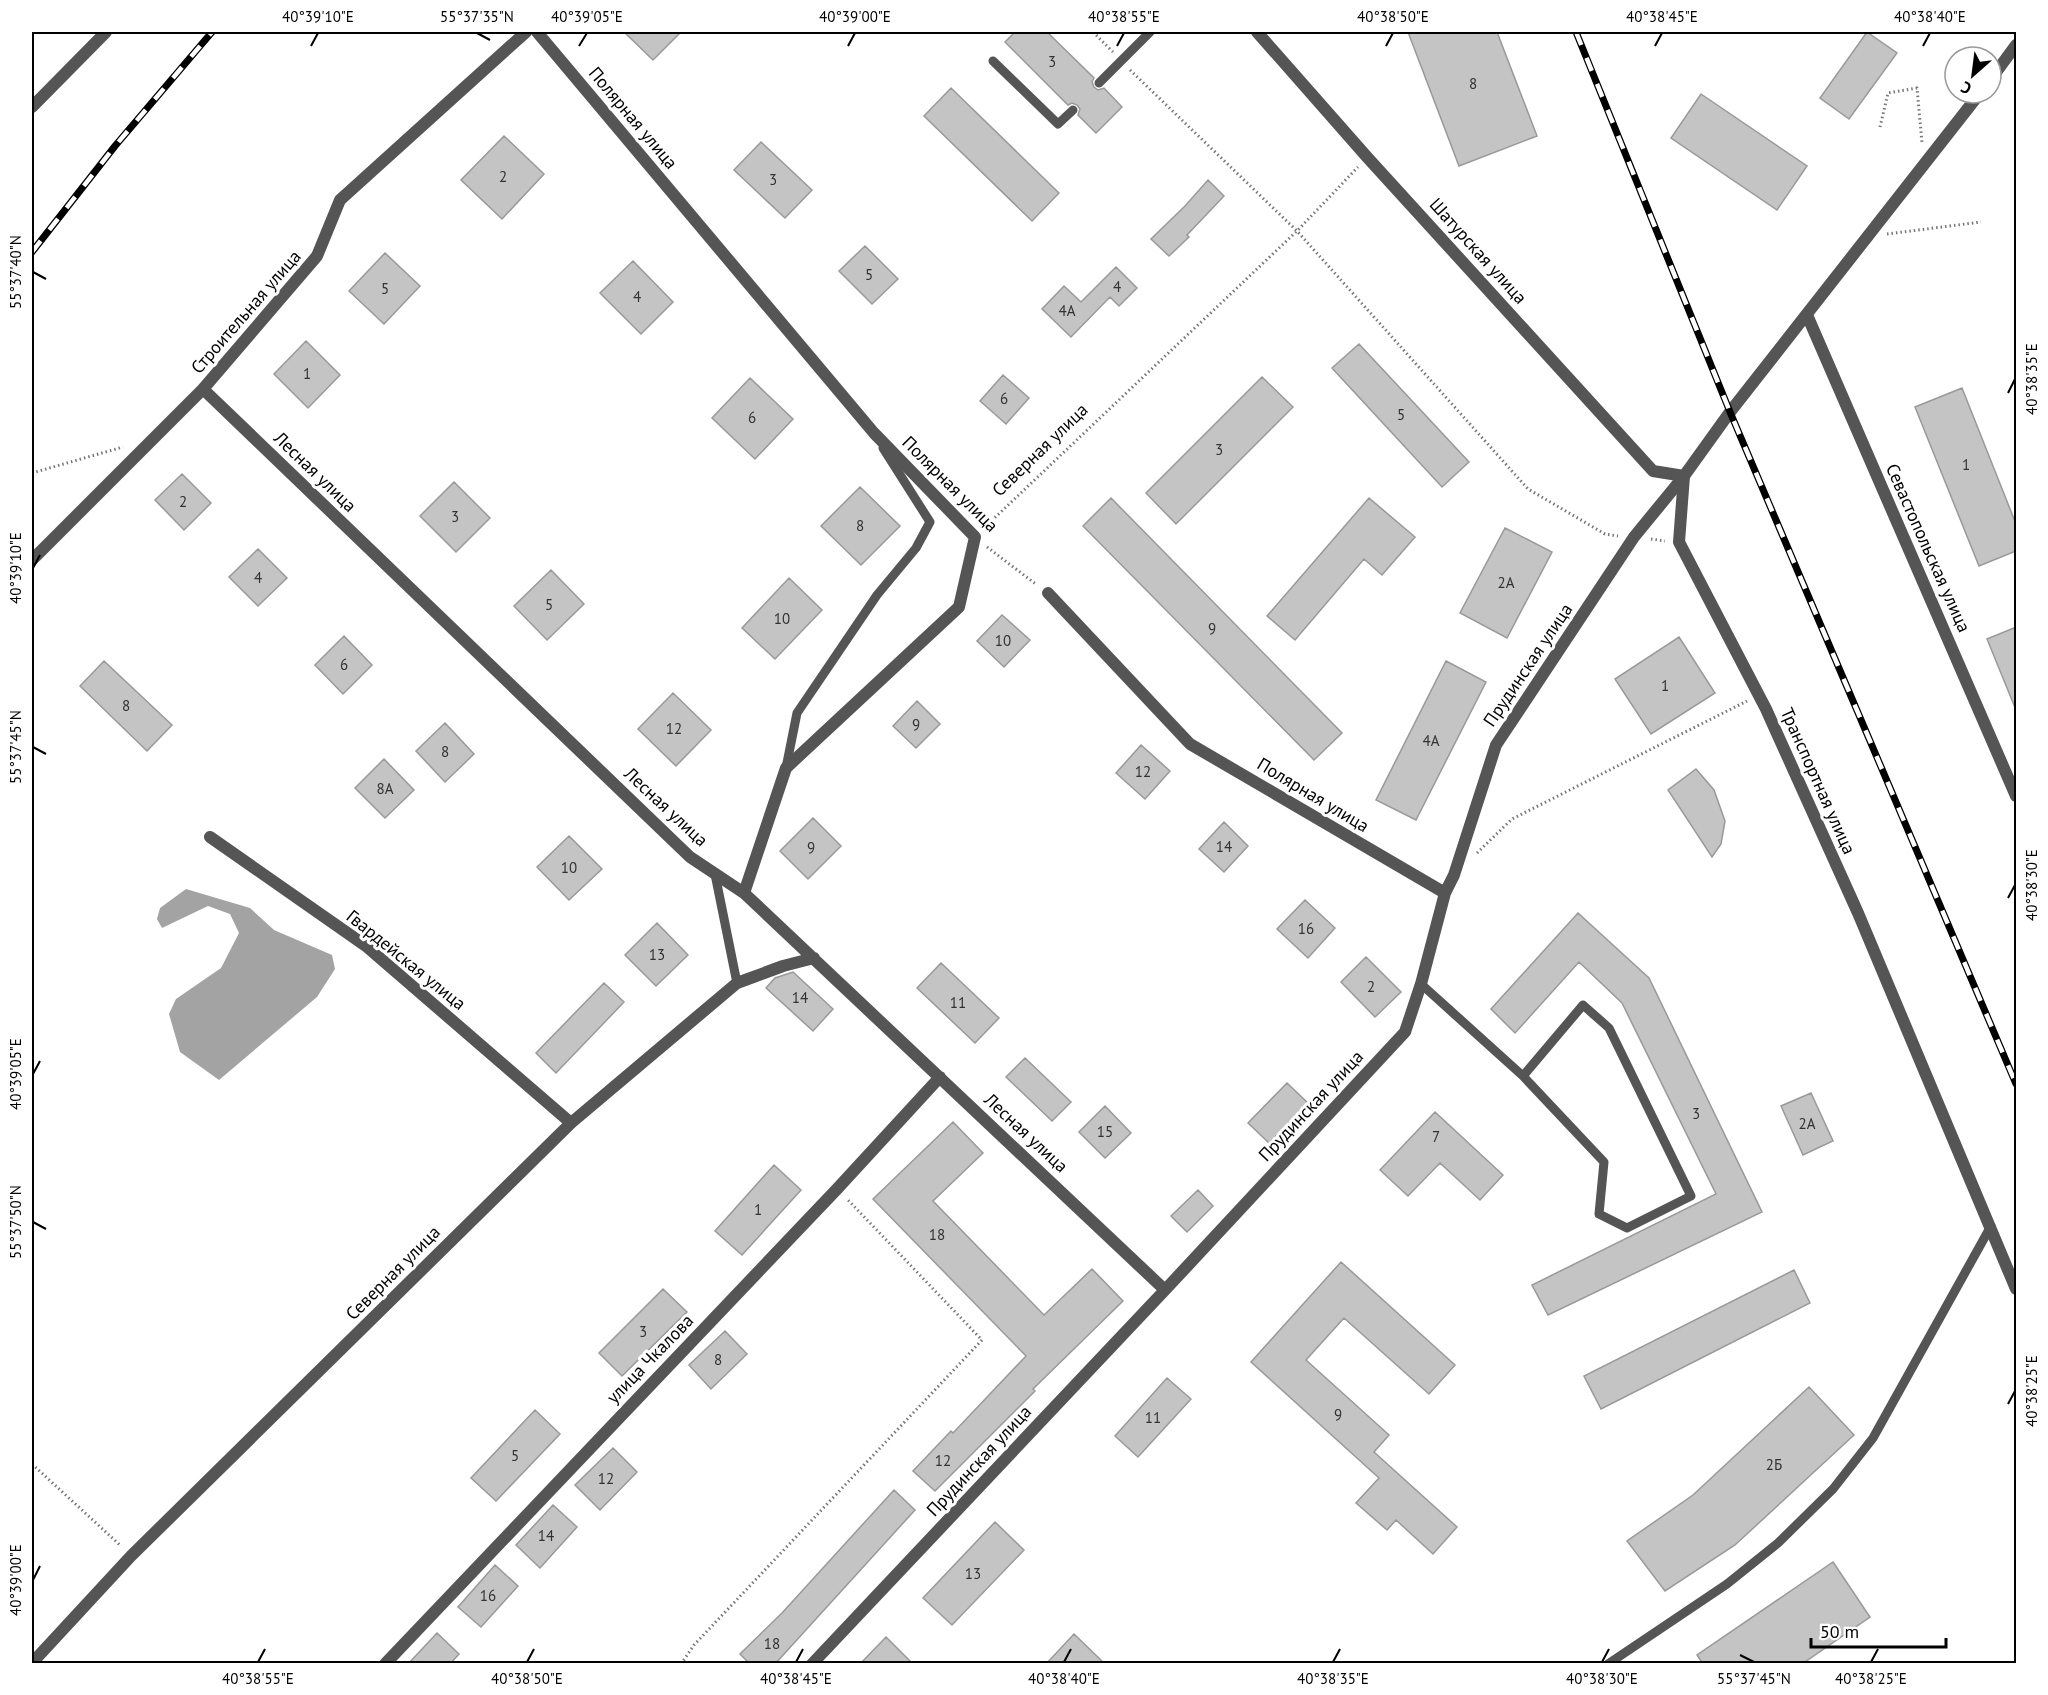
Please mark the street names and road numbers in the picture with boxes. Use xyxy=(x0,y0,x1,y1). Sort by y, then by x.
street label: Полярная улица xyxy=(584,62,683,174)
street label: Шатурская улица xyxy=(1425,193,1532,308)
street label: Строительная улица xyxy=(186,245,306,378)
street label: Северная улица xyxy=(987,398,1092,501)
street label: Лесная улица xyxy=(268,426,362,517)
street label: Полярная улица xyxy=(897,431,1003,537)
street label: Севастопольская улица xyxy=(1881,460,1976,636)
street label: Прудинская улица xyxy=(1478,599,1577,731)
street label: Транспортная улица xyxy=(1776,704,1861,858)
street label: Полярная улица xyxy=(1253,752,1373,837)
street label: Лесная улица xyxy=(619,761,713,851)
street label: Гвардейская улица xyxy=(342,904,471,1015)
street label: Прудинская улица xyxy=(1253,1045,1368,1166)
street label: Лесная улица xyxy=(979,1087,1073,1177)
street label: Северная улица xyxy=(341,1221,445,1325)
street label: улица Чкалова xyxy=(601,1309,698,1408)
street label: Прудинская улица xyxy=(921,1400,1036,1521)

